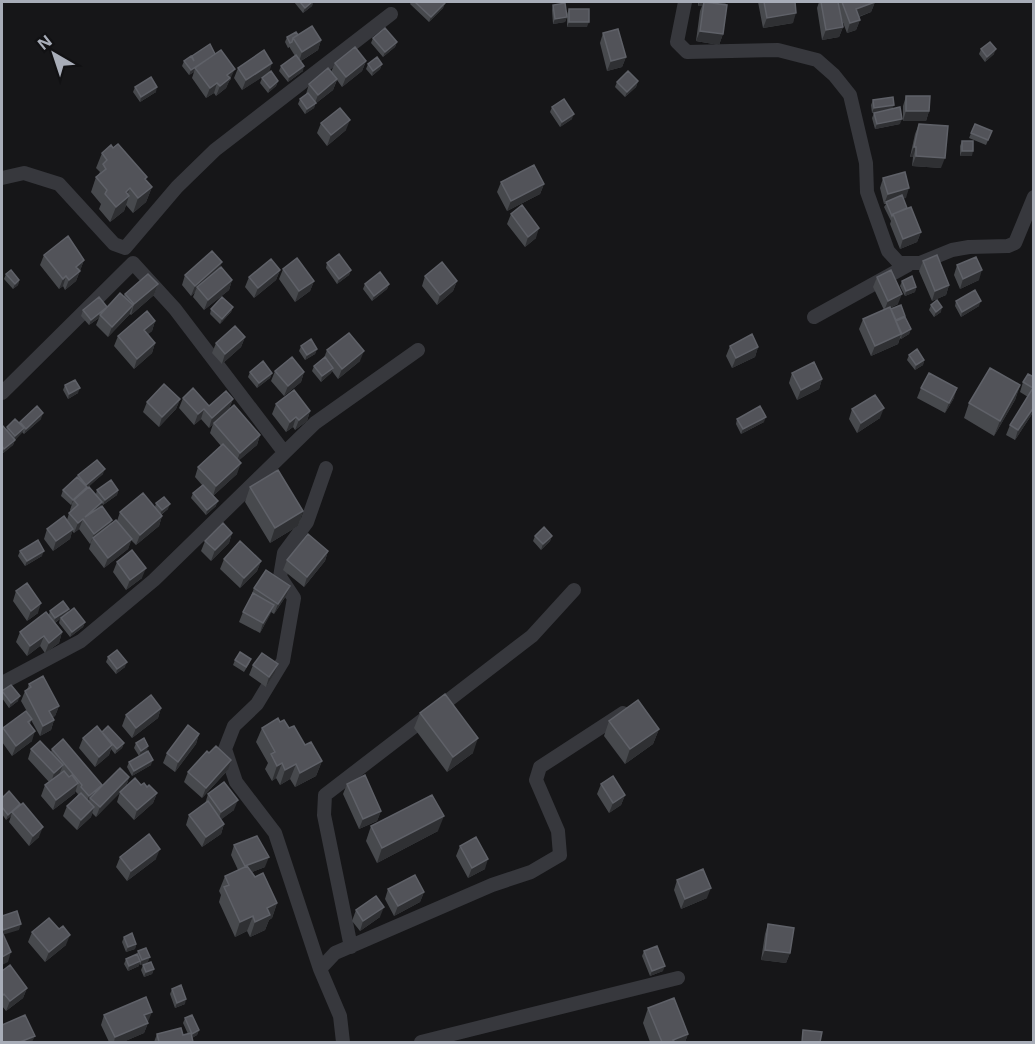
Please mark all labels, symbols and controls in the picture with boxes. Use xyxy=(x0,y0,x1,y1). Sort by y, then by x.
north arrow xyxy=(24,24,84,84)
text: N xyxy=(33,30,57,55)

